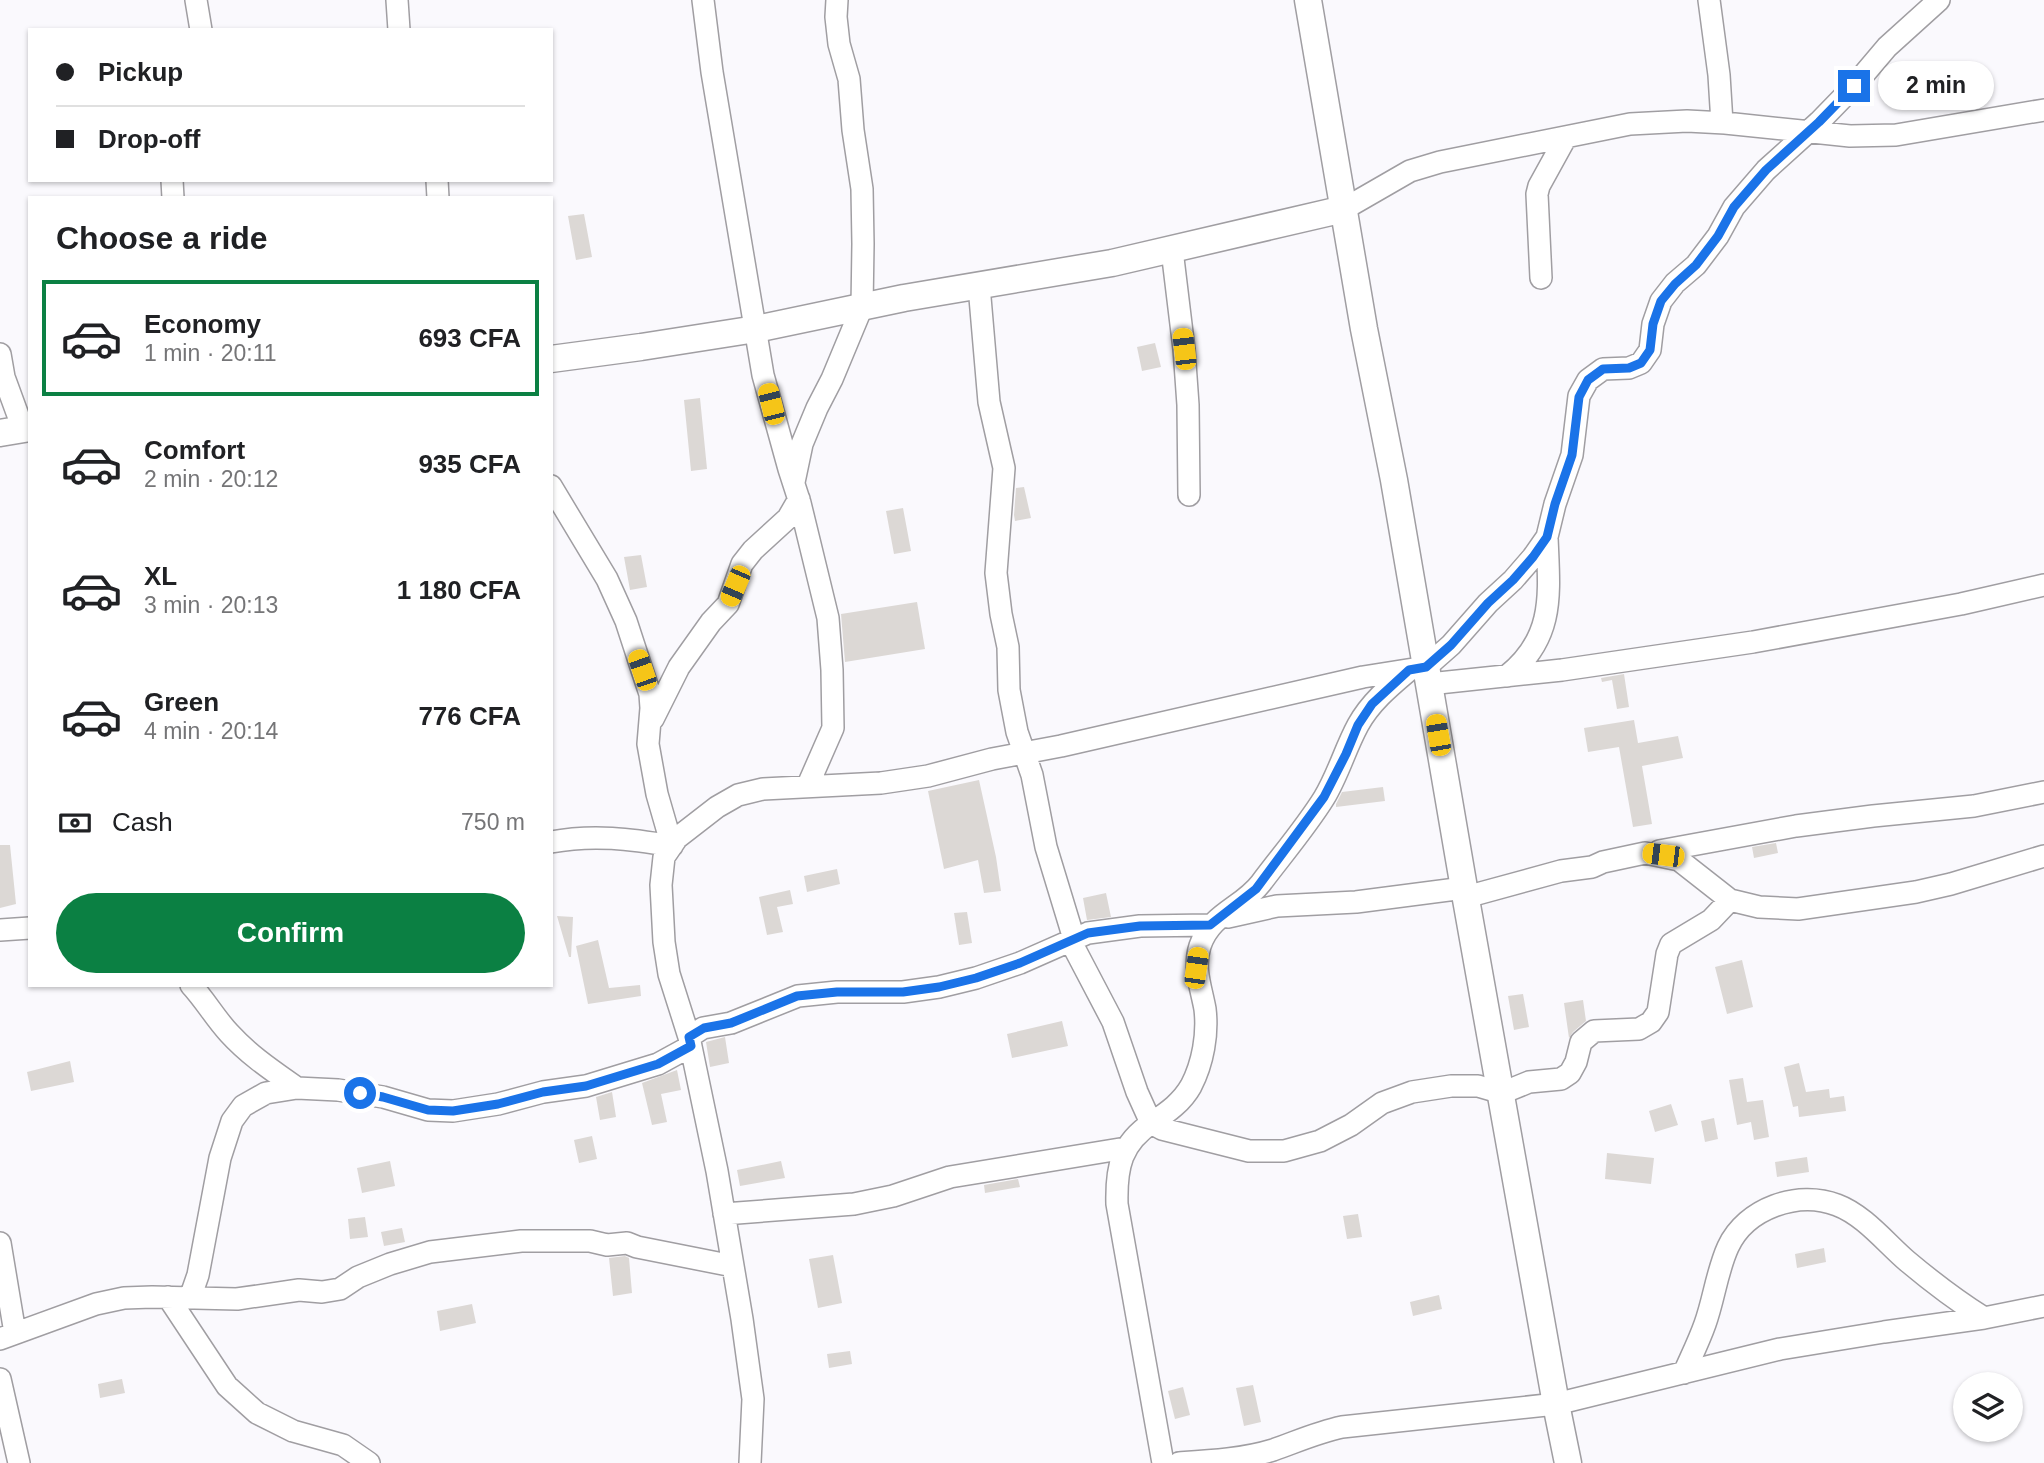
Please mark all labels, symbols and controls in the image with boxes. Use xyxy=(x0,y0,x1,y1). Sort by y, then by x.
text: Pickup xyxy=(98,57,183,87)
callout: 2 min xyxy=(1878,62,1994,110)
route end xyxy=(1838,70,1870,102)
text: 2 min xyxy=(1906,72,1966,98)
text: Drop-off xyxy=(98,124,201,154)
text: Choose a ride xyxy=(56,220,268,256)
icon: car xyxy=(60,307,123,370)
text: Economy xyxy=(144,309,261,339)
text: 693 CFA xyxy=(418,323,521,353)
car xyxy=(1172,327,1197,371)
text: 1 min · 20:11 xyxy=(144,340,277,366)
car xyxy=(756,381,787,427)
icon: car xyxy=(60,433,123,496)
text: Comfort xyxy=(144,435,245,465)
text: 935 CFA xyxy=(418,449,521,479)
text: 2 min · 20:12 xyxy=(144,466,278,492)
icon: car xyxy=(60,559,123,622)
text: XL xyxy=(144,561,177,591)
car xyxy=(718,563,753,609)
text: 1 180 CFA xyxy=(397,575,521,605)
text: 3 min · 20:13 xyxy=(144,592,278,618)
car xyxy=(626,647,659,693)
icon: car xyxy=(60,685,123,748)
text: Green xyxy=(144,687,219,717)
text: 776 CFA xyxy=(418,701,521,731)
car xyxy=(1425,712,1452,758)
text: 4 min · 20:14 xyxy=(144,718,278,744)
icon: cash xyxy=(56,804,94,842)
text: Cash xyxy=(112,807,173,837)
text: 750 m xyxy=(461,809,525,835)
car xyxy=(1641,842,1686,868)
button: Confirm xyxy=(56,893,525,973)
car xyxy=(1183,946,1210,990)
route start xyxy=(344,1077,376,1109)
map controls xyxy=(1953,1372,2023,1442)
button: layers xyxy=(1953,1372,2023,1442)

